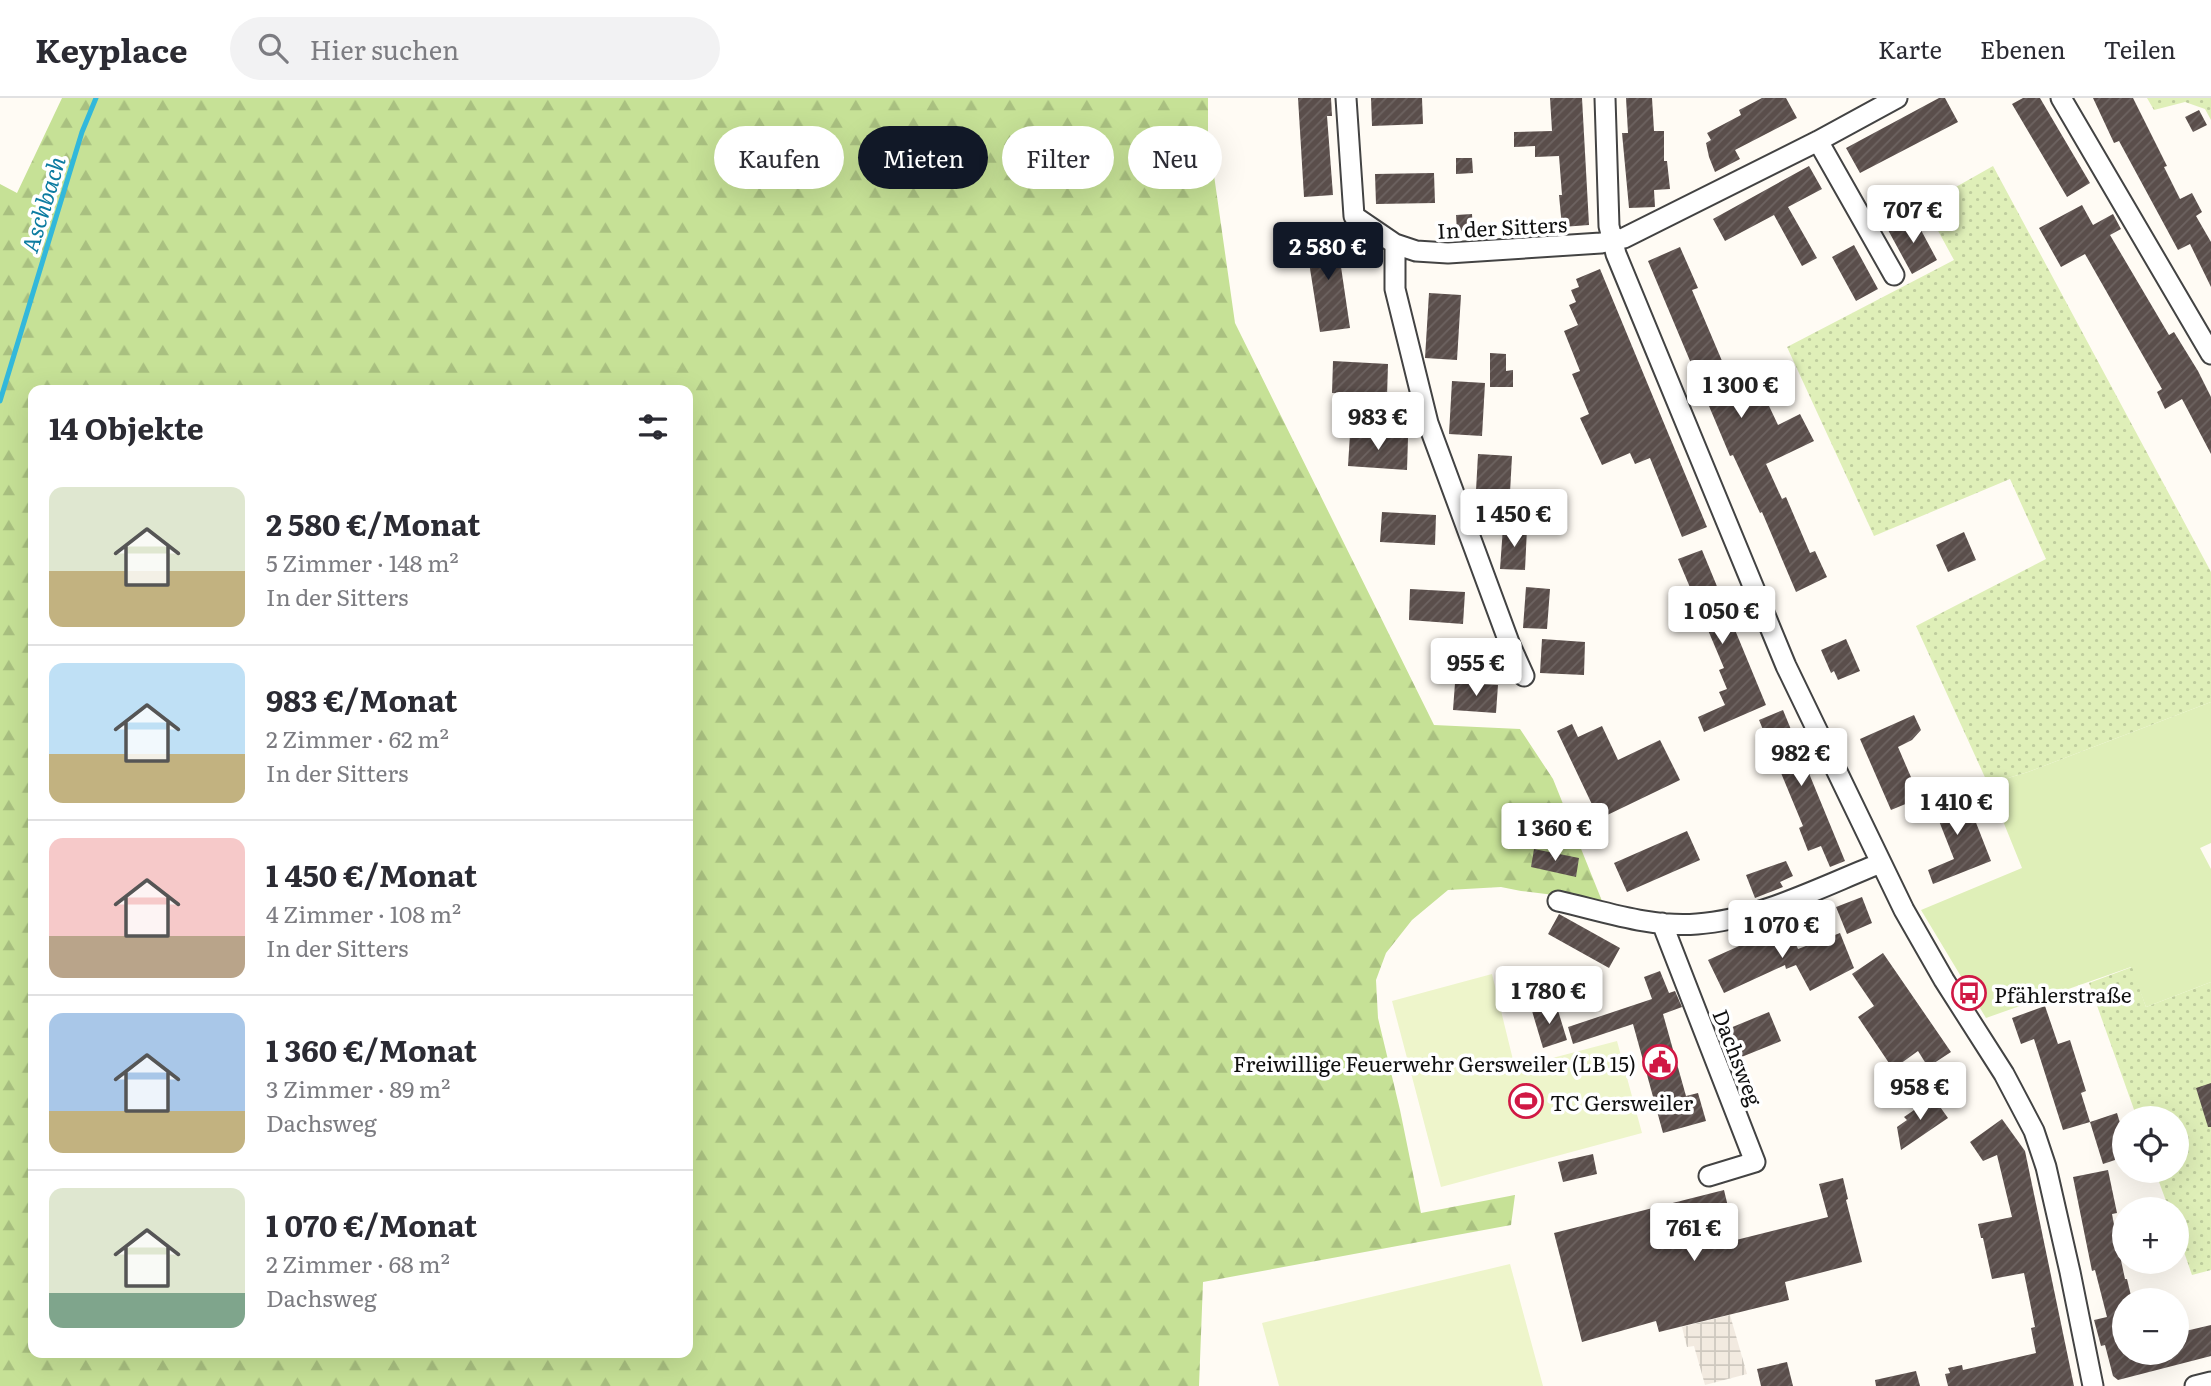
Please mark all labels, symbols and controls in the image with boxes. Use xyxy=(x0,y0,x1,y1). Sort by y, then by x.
search box xyxy=(230,17,720,80)
text: Keyplace xyxy=(35,24,188,73)
icon: search xyxy=(254,29,292,67)
text: Hier suchen xyxy=(310,29,459,68)
text: Karte xyxy=(1878,31,1942,66)
text: Ebenen xyxy=(1980,31,2066,66)
text: Teilen xyxy=(2104,31,2176,66)
chip: Kaufen xyxy=(714,126,844,189)
chip: Mieten xyxy=(858,126,988,189)
chip: Filter xyxy=(1002,126,1114,189)
chip: Neu xyxy=(1128,126,1222,189)
water label: Aschbach xyxy=(11,151,73,256)
pin: 707 € xyxy=(1864,186,1962,245)
text: 707 € xyxy=(1883,191,1943,225)
street label: In der Sitters xyxy=(1436,207,1568,245)
pin: 2 580 € xyxy=(1263,222,1393,282)
text: 2 580 € xyxy=(1289,228,1367,262)
pin: 1 300 € xyxy=(1676,360,1806,420)
text: 1 300 € xyxy=(1703,366,1779,400)
pin: 983 € xyxy=(1329,392,1427,452)
text: 983 € xyxy=(1348,398,1408,432)
text: 14 Objekte xyxy=(49,405,204,449)
icon: filters xyxy=(634,408,672,446)
pin: 1 450 € xyxy=(1449,490,1579,549)
text: 1 450 € xyxy=(1476,495,1552,529)
text: 2 580 €/Monat xyxy=(266,501,480,545)
icon: home xyxy=(105,515,189,599)
text: 5 Zimmer · 148 m² xyxy=(266,545,459,579)
text: In der Sitters xyxy=(266,579,408,613)
pin: 1 050 € xyxy=(1657,587,1787,646)
text: 1 050 € xyxy=(1684,592,1760,626)
pin: 955 € xyxy=(1427,638,1525,698)
text: 955 € xyxy=(1447,644,1505,678)
text: 983 €/Monat xyxy=(266,677,457,721)
icon: home xyxy=(105,691,189,775)
text: 2 Zimmer · 62 m² xyxy=(266,721,449,755)
pin: 982 € xyxy=(1752,728,1850,788)
text: 982 € xyxy=(1771,734,1831,768)
text: In der Sitters xyxy=(266,755,408,789)
pin: 1 410 € xyxy=(1892,778,2022,837)
text: 1 410 € xyxy=(1921,783,1993,817)
pin: 1 360 € xyxy=(1490,804,1620,863)
text: 1 360 € xyxy=(1517,809,1593,843)
text: 1 450 €/Monat xyxy=(266,852,477,896)
icon: home xyxy=(105,866,189,950)
text: 4 Zimmer · 108 m² xyxy=(266,896,461,930)
pin: 1 070 € xyxy=(1717,900,1847,960)
text: 1 070 € xyxy=(1744,906,1820,940)
text: In der Sitters xyxy=(266,930,408,964)
pin: 1 780 € xyxy=(1484,967,1614,1026)
text: 1 780 € xyxy=(1512,972,1586,1006)
bus stop icon: Pfählerstraße xyxy=(1950,974,1988,1012)
place label: Pfählerstraße xyxy=(1994,978,2132,1009)
street label: Dachsweg xyxy=(1706,1004,1772,1110)
text: 1 360 €/Monat xyxy=(266,1027,477,1071)
icon: home xyxy=(105,1041,189,1125)
public building icon: Freiwillige Feuerwehr Gersweiler (LB 15) xyxy=(1641,1043,1679,1081)
place label: Freiwillige Feuerwehr Gersweiler (LB 15) xyxy=(1233,1047,1636,1078)
pin: 958 € xyxy=(1871,1062,1969,1122)
text: 958 € xyxy=(1890,1068,1950,1102)
text: 3 Zimmer · 89 m² xyxy=(266,1071,450,1105)
sports icon: TC Gersweiler xyxy=(1507,1082,1545,1120)
place label: TC Gersweiler xyxy=(1550,1086,1693,1117)
text: Dachsweg xyxy=(266,1105,377,1139)
map controls xyxy=(2112,1106,2189,1365)
button: locate xyxy=(2112,1106,2189,1183)
button: + xyxy=(2112,1197,2189,1274)
text: 1 070 €/Monat xyxy=(266,1202,477,1246)
pin: 761 € xyxy=(1645,1204,1743,1263)
text: 761 € xyxy=(1666,1209,1722,1243)
icon: home xyxy=(105,1216,189,1300)
text: 2 Zimmer · 68 m² xyxy=(266,1246,450,1280)
text: Dachsweg xyxy=(266,1280,377,1314)
button: − xyxy=(2112,1288,2189,1365)

